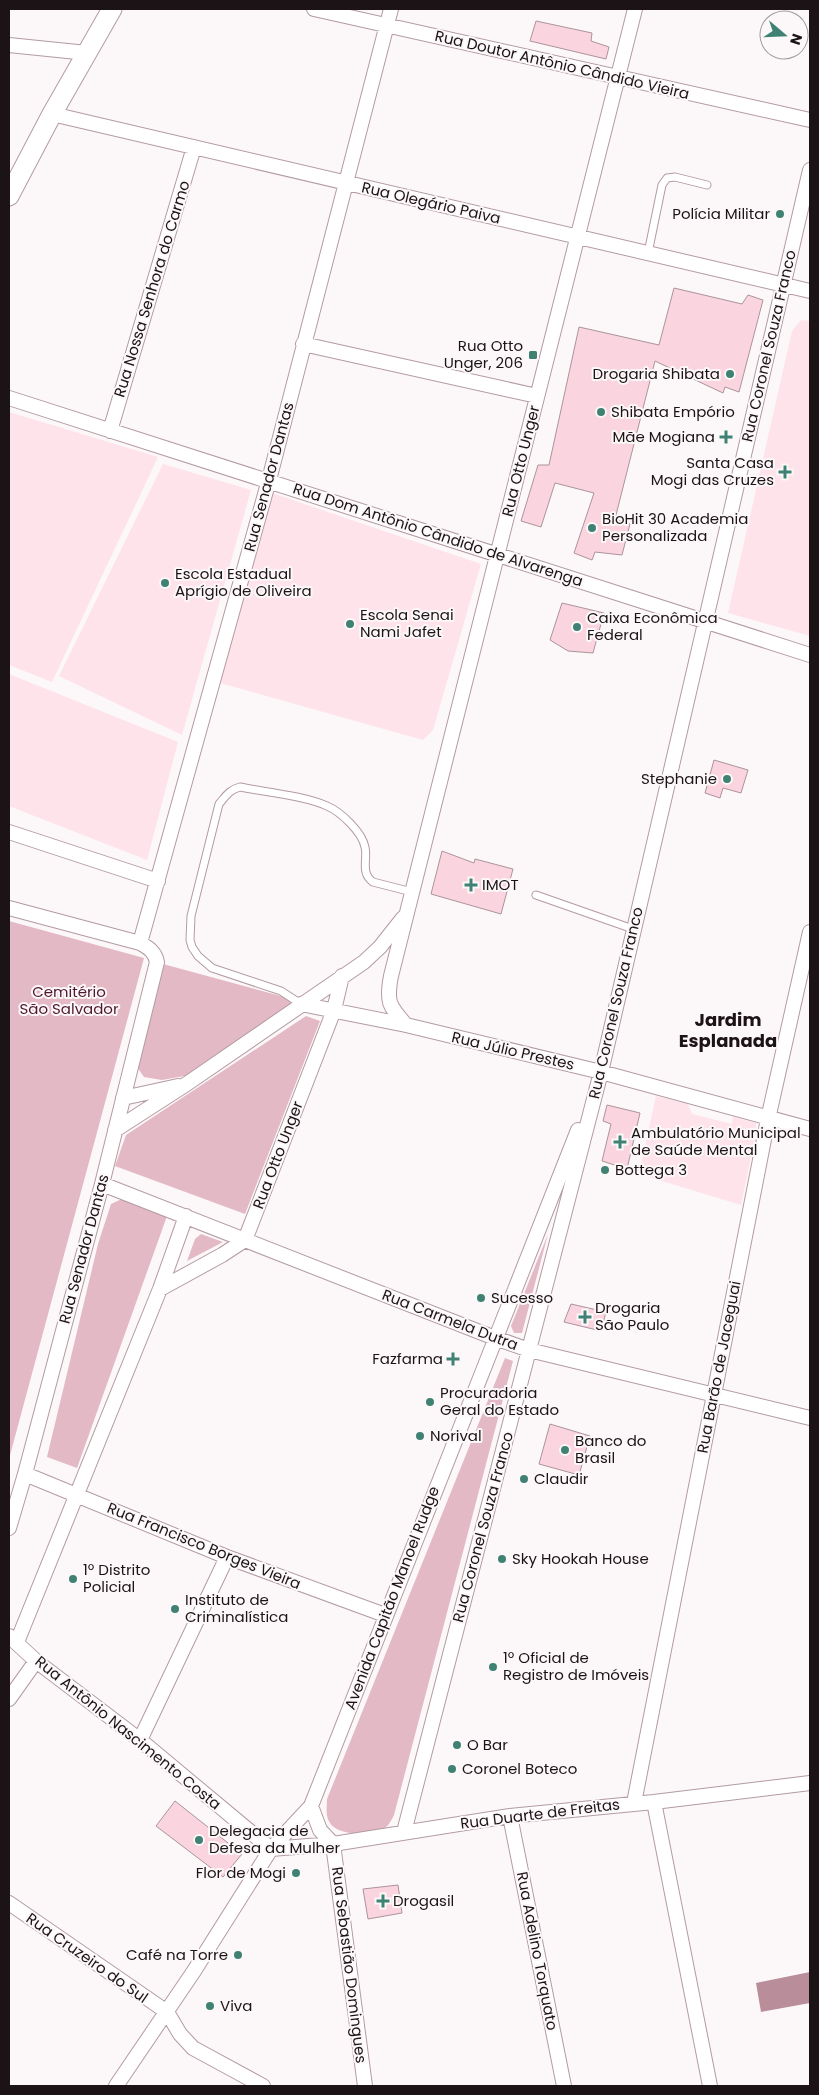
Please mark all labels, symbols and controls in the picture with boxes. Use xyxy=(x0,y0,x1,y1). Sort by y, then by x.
north arrow xyxy=(759,10,809,60)
street label: Rua Doutor Antônio Cândido Vieira xyxy=(433,25,691,104)
text: N xyxy=(785,31,807,47)
street label: Rua Olegário Paiva xyxy=(360,176,503,229)
street label: Rua Nossa Senhora do Carmo xyxy=(109,178,195,400)
place label: Polícia Militar xyxy=(672,203,770,224)
marker: Polícia Militar xyxy=(774,208,786,220)
street label: Rua Coronel Souza Franco xyxy=(736,248,801,444)
place label: Rua Otto Unger, 206 xyxy=(444,335,523,373)
marker: Rua Otto Unger, 206 xyxy=(527,349,539,361)
place label: Drogaria Shibata xyxy=(593,363,720,384)
marker: Drogaria Shibata xyxy=(724,368,736,380)
street label: Rua Senador Dantas xyxy=(238,400,299,554)
place label: Shibata Empório xyxy=(611,401,735,422)
street label: Rua Otto Unger xyxy=(497,403,545,519)
marker: Shibata Empório xyxy=(595,406,607,418)
place label: Mãe Mogiana xyxy=(612,426,715,447)
marker: Mãe Mogiana xyxy=(719,430,733,444)
place label: Santa Casa Mogi das Cruzes xyxy=(651,452,774,490)
marker: Santa Casa Mogi das Cruzes xyxy=(778,465,792,479)
street label: Rua Dom Antônio Cândido de Alvarenga xyxy=(291,478,586,591)
place label: BioHit 30 Academia Personalizada xyxy=(602,508,748,546)
marker: BioHit 30 Academia Personalizada xyxy=(586,522,598,534)
place label: Escola Estadual Aprígio de Oliveira xyxy=(175,563,312,601)
marker: Escola Estadual Aprígio de Oliveira xyxy=(159,577,171,589)
place label: Escola Senai Nami Jafet xyxy=(360,604,454,642)
place label: Caixa Econômica Federal xyxy=(587,607,718,645)
marker: Escola Senai Nami Jafet xyxy=(344,618,356,630)
marker: Caixa Econômica Federal xyxy=(571,621,583,633)
place label: Stephanie xyxy=(641,768,717,789)
marker: Stephanie xyxy=(721,773,733,785)
place label: IMOT xyxy=(482,874,519,895)
marker: IMOT xyxy=(464,878,478,892)
street label: Rua Coronel Souza Franco xyxy=(583,905,648,1101)
park label: Cemitério São Salvador xyxy=(19,981,119,1019)
district label: Jardim Esplanada xyxy=(679,1007,777,1053)
street label: Rua Júlio Prestes xyxy=(450,1026,577,1075)
street label: Rua Otto Unger xyxy=(247,1097,308,1212)
place label: Ambulatório Municipal de Saúde Mental xyxy=(631,1122,801,1160)
marker: Ambulatório Municipal de Saúde Mental xyxy=(613,1135,627,1149)
place label: Bottega 3 xyxy=(615,1159,687,1180)
marker: Bottega 3 xyxy=(599,1164,611,1176)
street label: Rua Senador Dantas xyxy=(53,1172,114,1326)
street label: Rua Barão de Jaceguai xyxy=(692,1279,746,1455)
street label: Rua Carmela Dutra xyxy=(379,1284,521,1355)
place label: Sucesso xyxy=(491,1287,553,1308)
marker: Sucesso xyxy=(475,1292,487,1304)
place label: Drogaria São Paulo xyxy=(595,1297,669,1335)
marker: Drogaria São Paulo xyxy=(579,1311,591,1323)
place label: Fazfarma xyxy=(372,1348,443,1369)
marker: Fazfarma xyxy=(447,1353,459,1365)
place label: Procuradoria Geral do Estado xyxy=(440,1382,559,1420)
marker: Procuradoria Geral do Estado xyxy=(424,1396,436,1408)
place label: Norival xyxy=(430,1425,482,1446)
street label: Rua Coronel Souza Franco xyxy=(447,1429,518,1624)
marker: Norival xyxy=(414,1430,426,1442)
place label: Banco do Brasil xyxy=(575,1430,646,1468)
marker: Banco do Brasil xyxy=(559,1444,571,1456)
place label: Claudir xyxy=(534,1468,589,1489)
marker: Claudir xyxy=(518,1473,530,1485)
street label: Avenida Capitão Manoel Rudge xyxy=(339,1483,444,1713)
street label: Rua Francisco Borges Vieira xyxy=(104,1497,304,1594)
place label: Sky Hookah House xyxy=(512,1548,649,1569)
marker: Sky Hookah House xyxy=(496,1553,508,1565)
place label: 1º Distrito Policial xyxy=(83,1559,150,1597)
marker: 1º Distrito Policial xyxy=(67,1573,79,1585)
place label: Instituto de Criminalística xyxy=(185,1589,288,1627)
marker: Instituto de Criminalística xyxy=(169,1603,181,1615)
place label: 1º Oficial de Registro de Imóveis xyxy=(503,1647,649,1685)
street label: Rua Antônio Nascimento Costa xyxy=(31,1651,226,1814)
marker: 1º Oficial de Registro de Imóveis xyxy=(487,1661,499,1673)
place label: O Bar xyxy=(467,1734,508,1755)
marker: O Bar xyxy=(451,1739,463,1751)
place label: Coronel Boteco xyxy=(462,1758,577,1779)
marker: Coronel Boteco xyxy=(446,1763,458,1775)
street label: Rua Duarte de Freitas xyxy=(459,1793,621,1834)
place label: Delegacia de Defesa da Mulher xyxy=(209,1820,341,1858)
marker: Delegacia de Defesa da Mulher xyxy=(193,1834,205,1846)
place label: Flor de Mogi xyxy=(196,1862,286,1883)
street label: Rua Sebastião Domingues xyxy=(327,1865,372,2065)
marker: Flor de Mogi xyxy=(290,1867,302,1879)
street label: Rua Adelino Torquato xyxy=(512,1870,563,2032)
place label: Drogasil xyxy=(393,1890,454,1911)
marker: Drogasil xyxy=(377,1895,389,1907)
street label: Rua Cruzeiro do Sul xyxy=(22,1908,152,2008)
place label: Café na Torre xyxy=(126,1944,228,1965)
marker: Café na Torre xyxy=(232,1949,244,1961)
place label: Viva xyxy=(220,1995,252,2016)
marker: Viva xyxy=(204,2000,216,2012)

